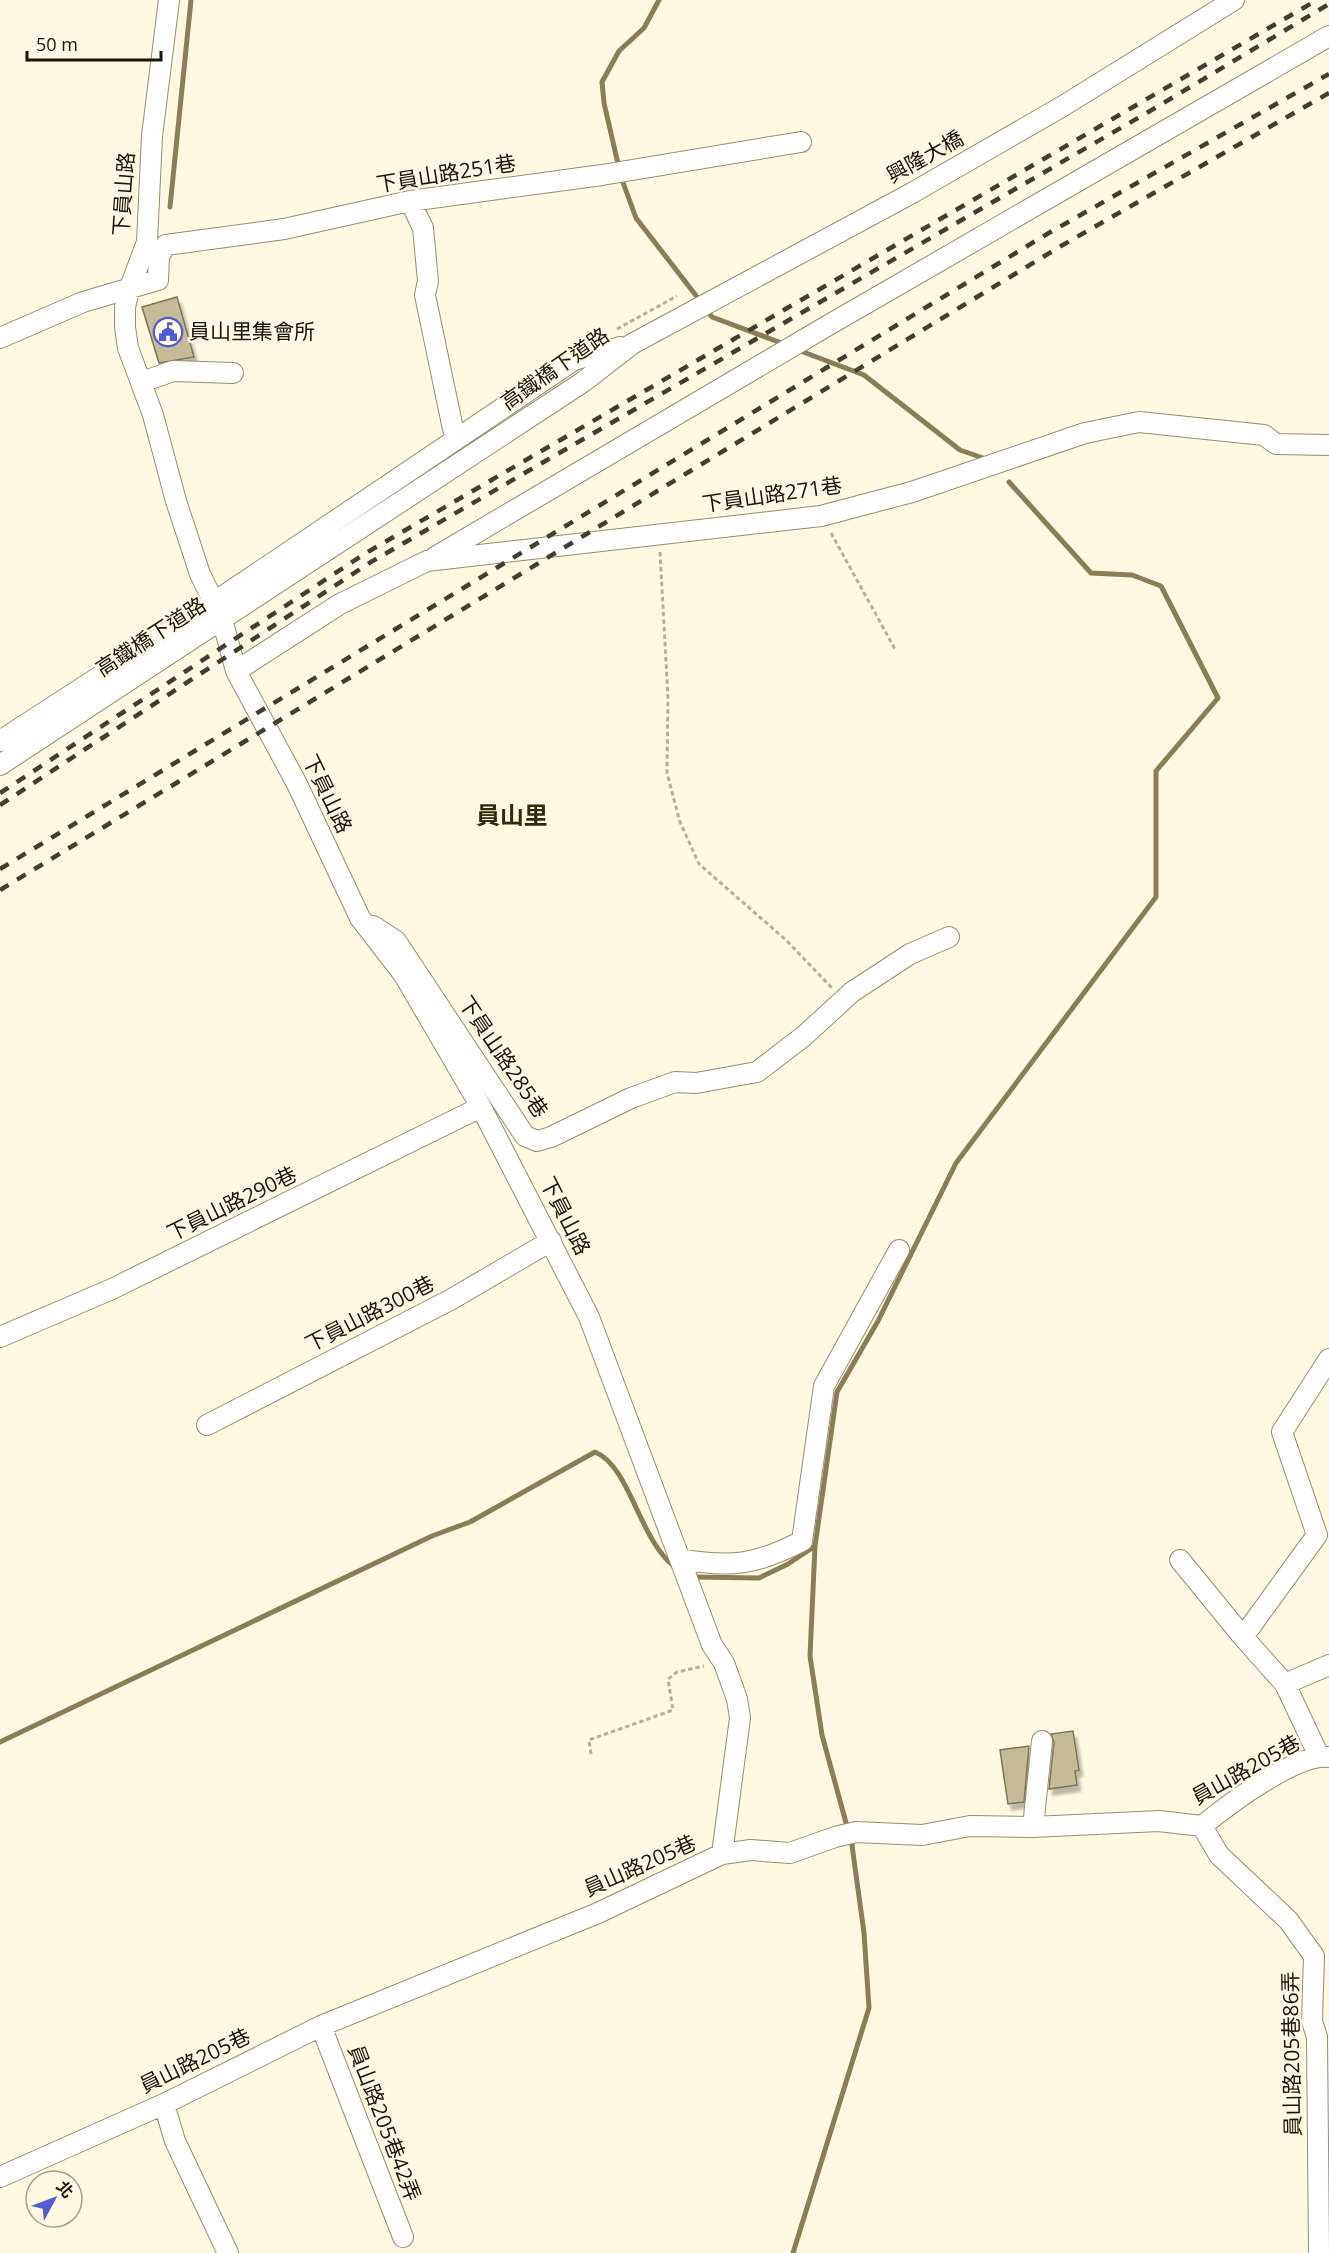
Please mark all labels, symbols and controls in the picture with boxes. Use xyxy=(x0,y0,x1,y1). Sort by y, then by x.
scale bar xyxy=(27,24,160,62)
text: 50 m xyxy=(36,32,78,56)
street label: 興隆大橋 xyxy=(881,124,968,189)
street label: 下員山路251巷 xyxy=(374,148,518,198)
street label: 下員山路 xyxy=(106,151,140,237)
public building icon: 員山里集會所 xyxy=(152,316,184,348)
place label: 員山里集會所 xyxy=(189,317,315,345)
street label: 高鐵橋下道路 xyxy=(495,321,614,416)
street label: 下員山路271巷 xyxy=(700,470,844,518)
street label: 高鐵橋下道路 xyxy=(90,590,211,682)
street label: 下員山路 xyxy=(297,750,359,837)
district label: 員山里 xyxy=(476,798,548,831)
street label: 下員山路285巷 xyxy=(453,990,555,1123)
street label: 下員山路290巷 xyxy=(162,1160,301,1247)
street label: 下員山路 xyxy=(534,1172,597,1259)
street label: 下員山路300巷 xyxy=(300,1269,439,1358)
street label: 員山路205巷 xyxy=(1186,1728,1305,1810)
street label: 員山路205巷 xyxy=(579,1828,700,1902)
street label: 員山路205巷86弄 xyxy=(1276,1971,1306,2137)
street label: 員山路205巷 xyxy=(134,2021,255,2099)
street label: 員山路205巷42弄 xyxy=(342,2041,428,2205)
north arrow xyxy=(24,2169,84,2229)
text: 北 xyxy=(52,2176,79,2202)

